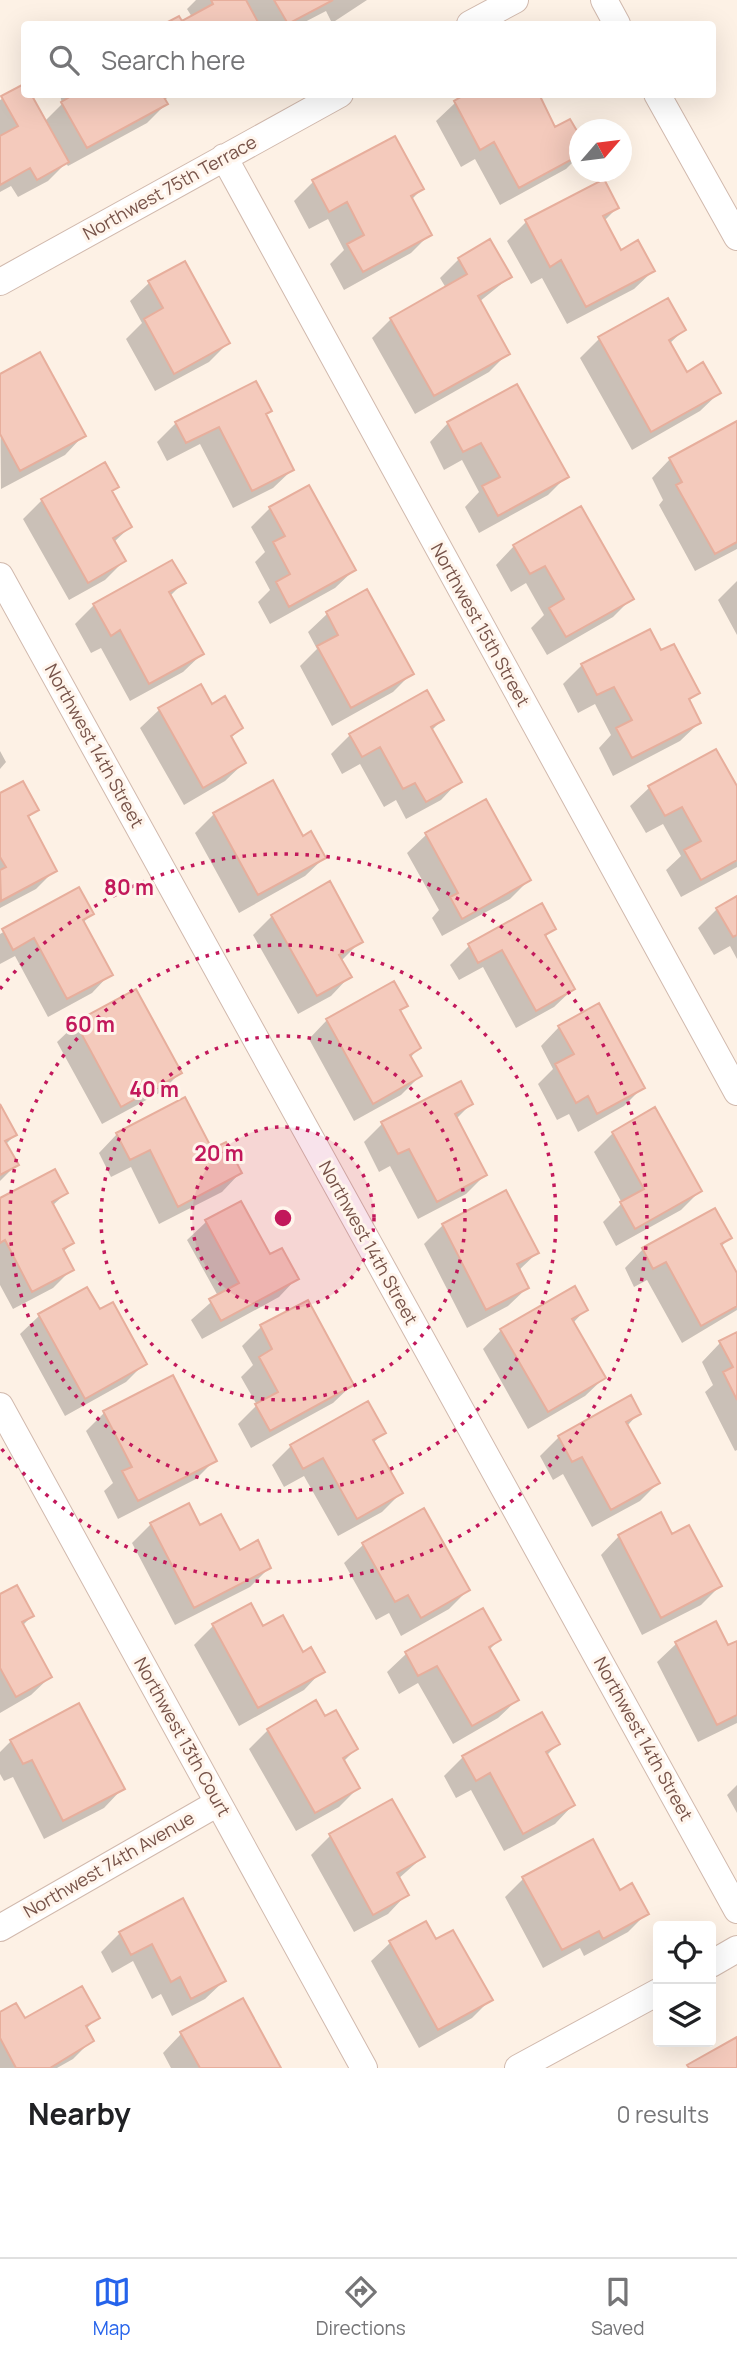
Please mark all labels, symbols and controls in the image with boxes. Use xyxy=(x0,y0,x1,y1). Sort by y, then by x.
search box xyxy=(21,21,716,98)
icon: search xyxy=(45,41,83,79)
text: Search here xyxy=(101,42,246,78)
north arrow xyxy=(569,119,632,182)
street label: Northwest 75th Terrace xyxy=(78,129,261,245)
street label: Northwest 15th Street xyxy=(426,538,536,711)
street label: Northwest 14th Street xyxy=(40,659,150,832)
text: 80 m xyxy=(104,873,154,901)
text: 60 m xyxy=(65,1010,115,1038)
text: 40 m xyxy=(129,1075,179,1103)
text: 20 m xyxy=(194,1139,244,1167)
street label: Northwest 14th Street xyxy=(314,1156,424,1329)
centre of rings xyxy=(271,1206,295,1230)
street label: Northwest 14th Street xyxy=(589,1652,699,1825)
street label: Northwest 13th Court xyxy=(129,1653,237,1820)
street label: Northwest 74th Avenue xyxy=(19,1805,198,1923)
map controls xyxy=(653,1921,716,2047)
button: locate xyxy=(653,1921,716,1984)
button: layers xyxy=(653,1984,716,2047)
text: Nearby xyxy=(28,2093,131,2134)
text: 0 results xyxy=(616,2098,709,2130)
tab: Map xyxy=(93,2273,131,2341)
tab: Directions xyxy=(316,2273,406,2341)
tab: Saved xyxy=(591,2273,644,2341)

